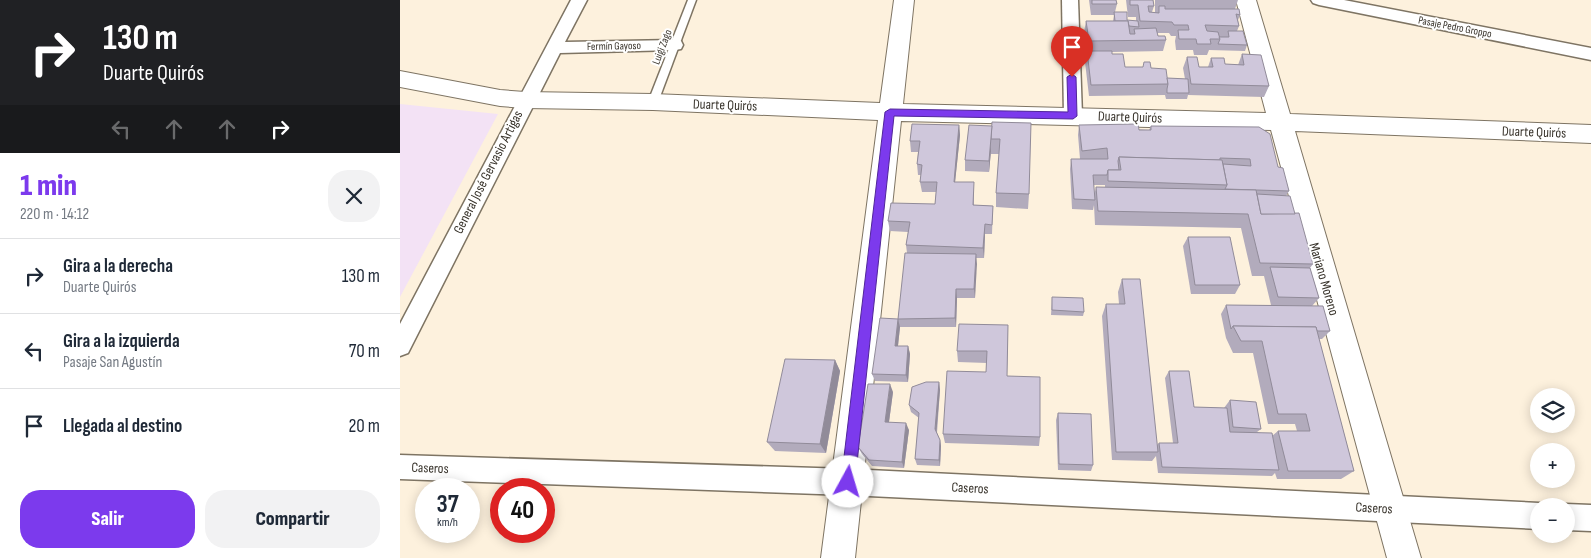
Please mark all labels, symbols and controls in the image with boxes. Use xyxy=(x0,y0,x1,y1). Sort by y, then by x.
street label: Pasaje Pedro Groppo xyxy=(1417,13,1493,41)
text: 130 m xyxy=(103,17,178,60)
icon: right xyxy=(20,20,85,85)
pin xyxy=(1051,26,1093,77)
street label: Luigi Zago xyxy=(649,27,675,66)
icon: arrive xyxy=(1058,33,1086,61)
street label: Fermín Gayoso xyxy=(587,39,642,53)
text: Duarte Quirós xyxy=(103,60,204,87)
street label: Duarte Quirós xyxy=(693,95,757,115)
street label: Duarte Quirós xyxy=(1098,107,1162,127)
street label: General José Gervasio Artigas xyxy=(450,108,526,236)
icon: left xyxy=(107,115,135,143)
icon: ahead xyxy=(160,115,188,143)
icon: ahead xyxy=(213,115,241,143)
icon: right xyxy=(266,115,294,143)
street label: Duarte Quirós xyxy=(1502,122,1566,142)
text: 1 min xyxy=(20,168,77,204)
button: close xyxy=(328,170,380,222)
text: 220 m · 14:12 xyxy=(20,205,89,224)
street label: Mariano Moreno xyxy=(1305,241,1343,318)
text: Gira a la derecha xyxy=(63,255,173,278)
icon: right xyxy=(20,262,48,290)
text: 130 m xyxy=(342,265,380,288)
text: Duarte Quirós xyxy=(63,278,137,297)
text: Gira a la izquierda xyxy=(63,330,180,353)
icon: left xyxy=(20,337,48,365)
text: 70 m xyxy=(349,340,380,363)
text: Pasaje San Agustín xyxy=(63,353,162,372)
map controls xyxy=(1530,388,1575,543)
button: layers xyxy=(1530,388,1575,433)
icon: arrive xyxy=(20,412,48,440)
text: Llegada al destino xyxy=(63,415,182,438)
text: 20 m xyxy=(348,415,380,438)
button: + xyxy=(1530,443,1575,488)
position arrow xyxy=(821,455,873,507)
street label: Caseros xyxy=(411,459,449,477)
speed limit sign: 40 xyxy=(490,478,555,543)
street label: Caseros xyxy=(951,479,989,497)
text: 37 xyxy=(436,489,459,520)
button: Salir xyxy=(20,490,195,548)
button: Compartir xyxy=(205,490,380,548)
button: − xyxy=(1530,498,1575,543)
street label: Caseros xyxy=(1355,499,1393,517)
text: km/h xyxy=(437,515,458,530)

